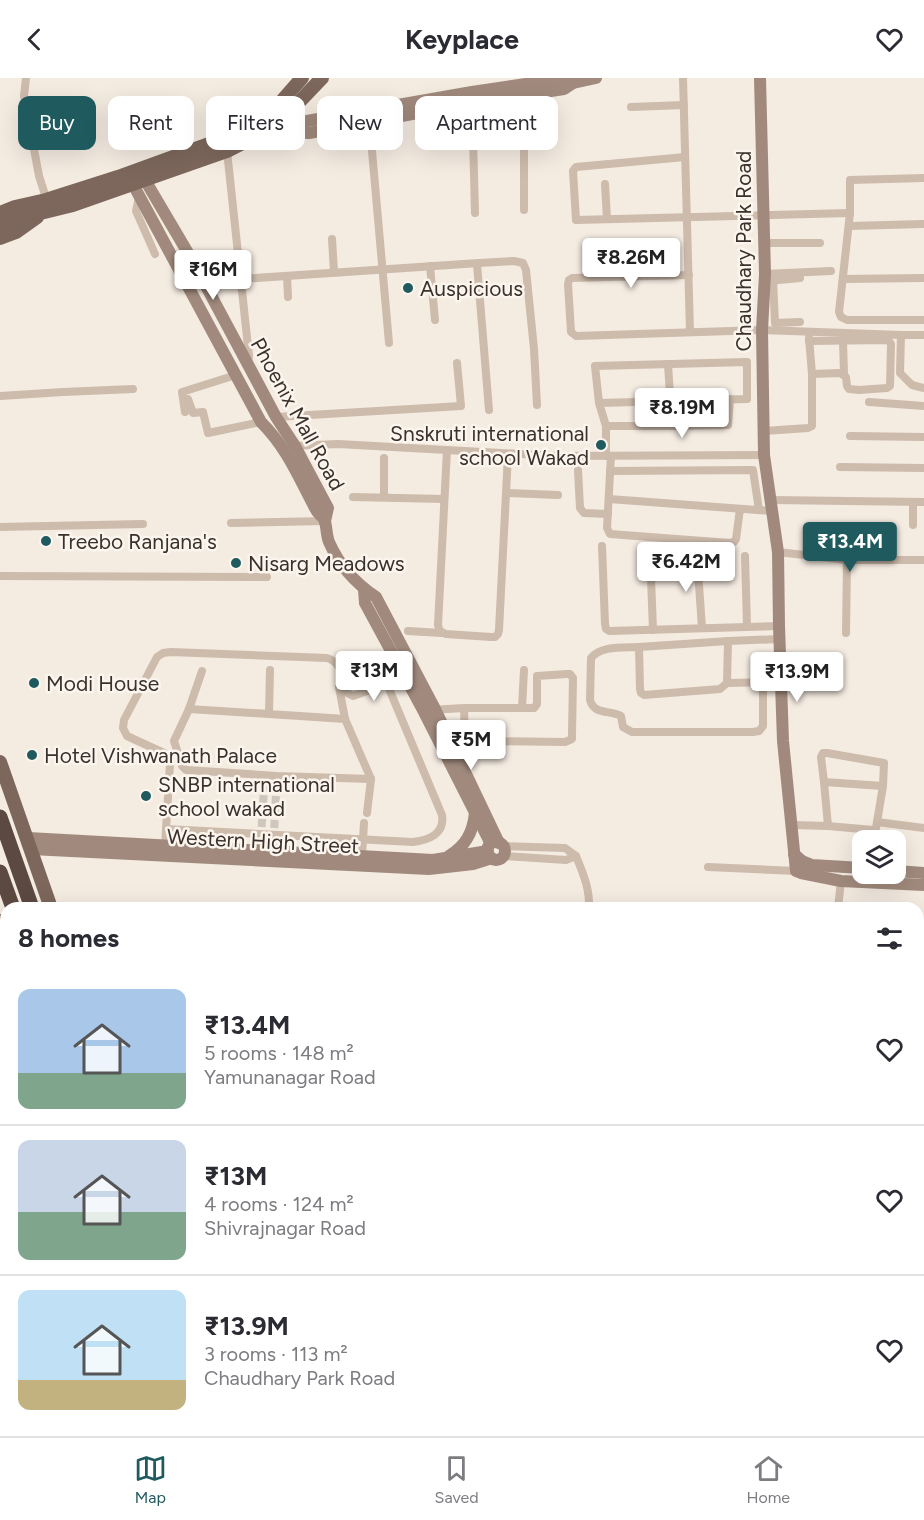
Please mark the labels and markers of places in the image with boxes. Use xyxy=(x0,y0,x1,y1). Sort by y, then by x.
pin: ₹8.26M xyxy=(582,238,680,289)
pin: ₹16M xyxy=(177,250,249,301)
place label: Auspicious xyxy=(420,276,523,301)
marker: Auspicious xyxy=(401,281,415,295)
pin: ₹8.19M xyxy=(633,388,731,439)
place label: Snskruti international school Wakad xyxy=(390,421,589,470)
marker: Snskruti international school Wakad xyxy=(594,438,608,452)
pin: ₹13.4M xyxy=(801,522,899,573)
place label: Treebo Ranjana's xyxy=(58,529,217,554)
marker: Treebo Ranjana's xyxy=(39,534,53,548)
pin: ₹6.42M xyxy=(637,542,735,593)
place label: Nisarg Meadows xyxy=(248,551,405,576)
marker: Nisarg Meadows xyxy=(229,556,243,570)
pin: ₹13M xyxy=(338,651,410,702)
pin: ₹13.9M xyxy=(748,652,846,703)
place label: Modi House xyxy=(46,671,159,696)
marker: Modi House xyxy=(27,676,41,690)
pin: ₹5M xyxy=(442,720,500,771)
place label: Hotel Vishwanath Palace xyxy=(44,743,277,768)
marker: Hotel Vishwanath Palace xyxy=(25,748,39,762)
place label: SNBP international school wakad xyxy=(158,772,335,821)
marker: SNBP international school wakad xyxy=(139,789,153,803)

